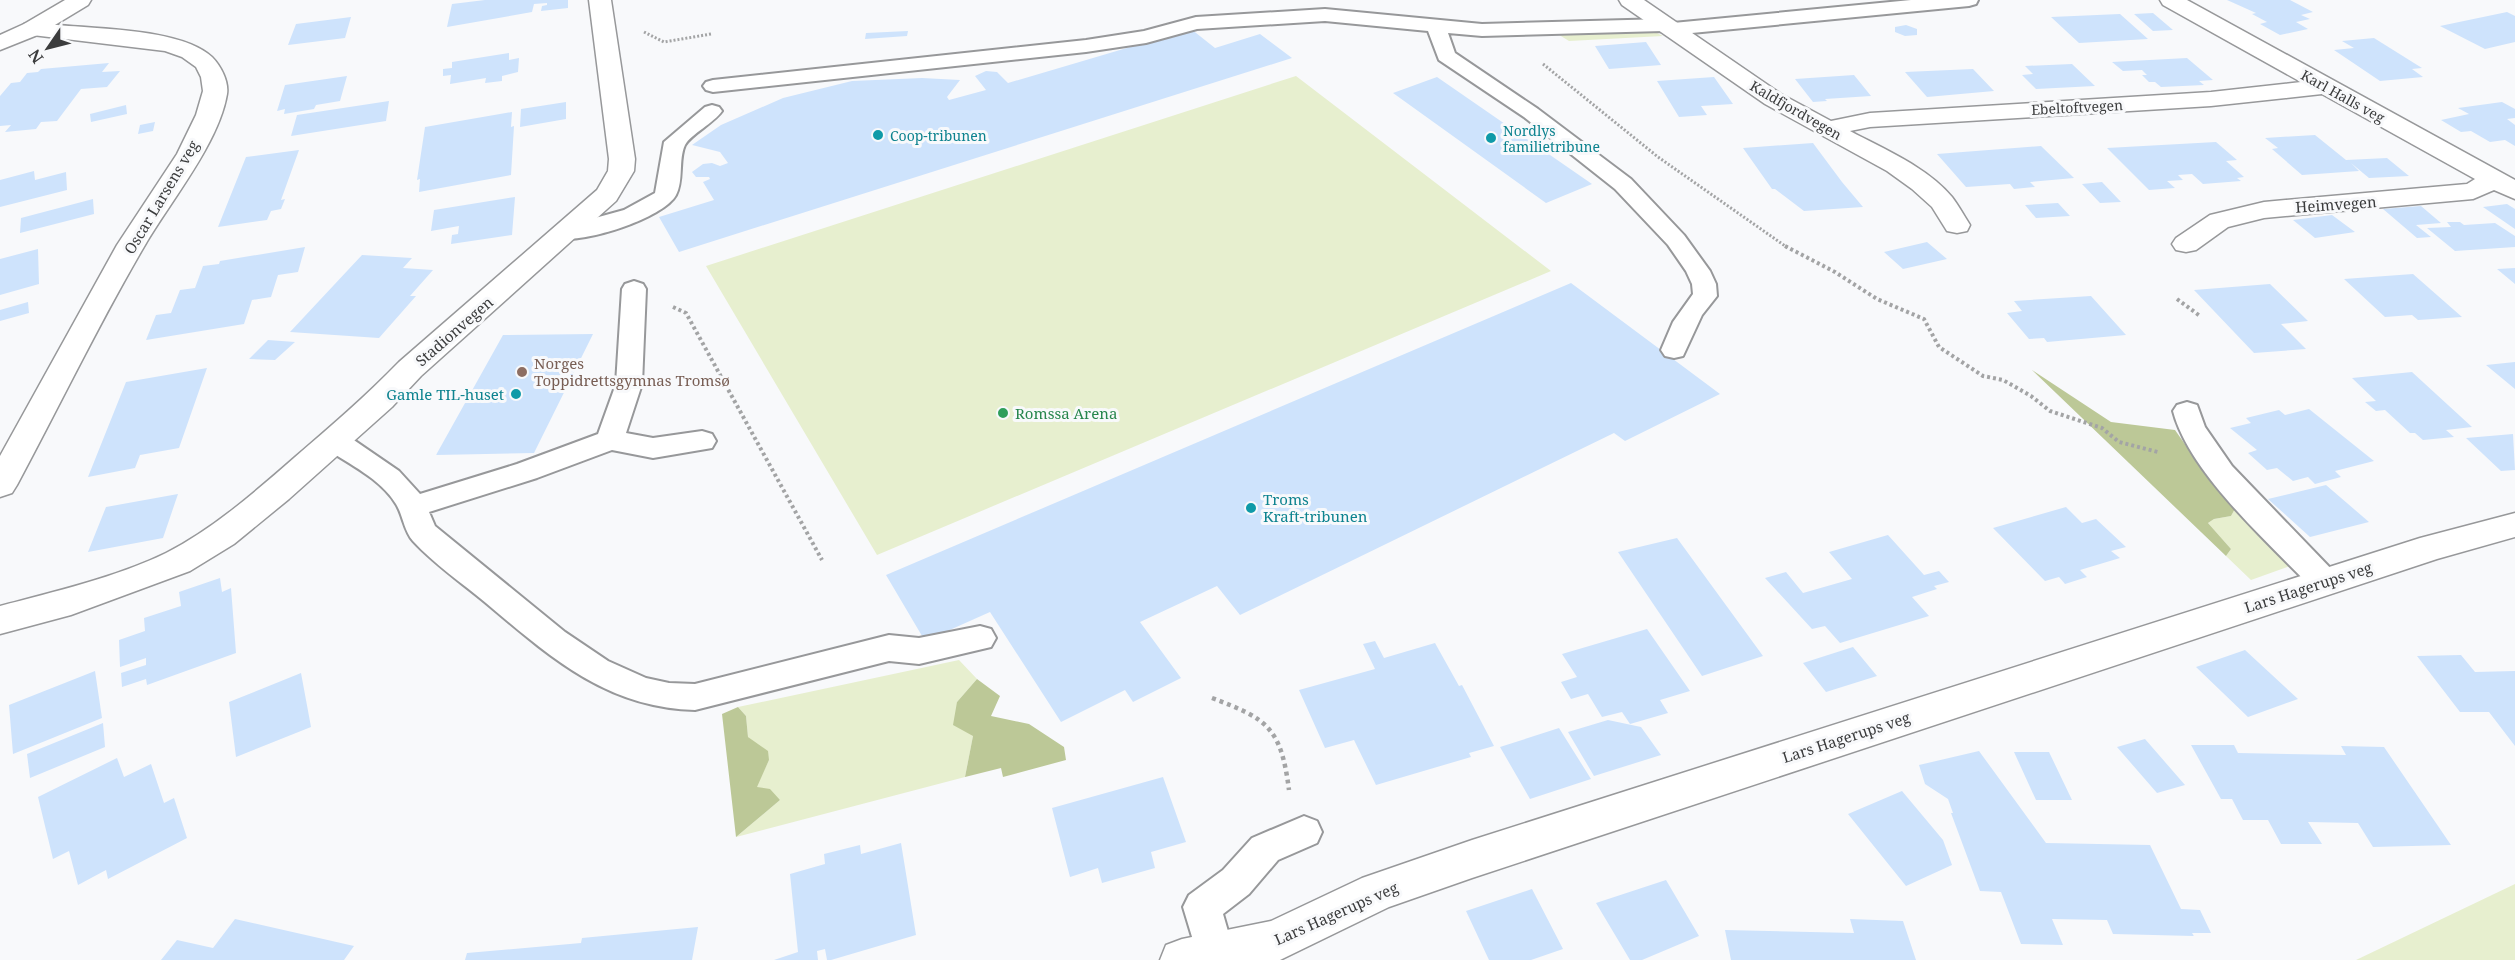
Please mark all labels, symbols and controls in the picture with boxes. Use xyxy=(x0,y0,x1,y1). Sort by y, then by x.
north arrow xyxy=(18,18,78,78)
text: N xyxy=(23,45,48,68)
street label: Karl Halls veg xyxy=(2298,65,2389,127)
street label: Kaldfjordvegen xyxy=(1747,76,1845,144)
street label: Ebeltoftvegen xyxy=(2031,95,2123,119)
place label: Nordlys familietribune xyxy=(1503,121,1600,156)
place label: Coop-tribunen xyxy=(890,126,987,145)
marker: Coop-tribunen xyxy=(871,128,885,142)
marker: Nordlys familietribune xyxy=(1484,131,1498,145)
street label: Oscar Larsens veg xyxy=(119,136,203,258)
street label: Heimvegen xyxy=(2295,191,2378,217)
street label: Stadionvegen xyxy=(411,292,497,370)
place label: Norges Toppidrettsgymnas Tromsø xyxy=(534,353,730,390)
marker: Norges Toppidrettsgymnas Tromsø xyxy=(515,365,529,379)
place label: Gamle TIL-huset xyxy=(386,384,504,404)
marker: Gamle TIL-huset xyxy=(509,387,523,401)
place label: Romssa Arena xyxy=(1015,403,1117,423)
marker: Romssa Arena xyxy=(996,406,1010,420)
place label: Troms Kraft-tribunen xyxy=(1263,489,1368,526)
marker: Troms Kraft-tribunen xyxy=(1244,501,1258,515)
street label: Lars Hagerups veg xyxy=(2242,557,2374,617)
street label: Lars Hagerups veg xyxy=(1780,707,1912,767)
street label: Lars Hagerups veg xyxy=(1271,877,1401,949)

